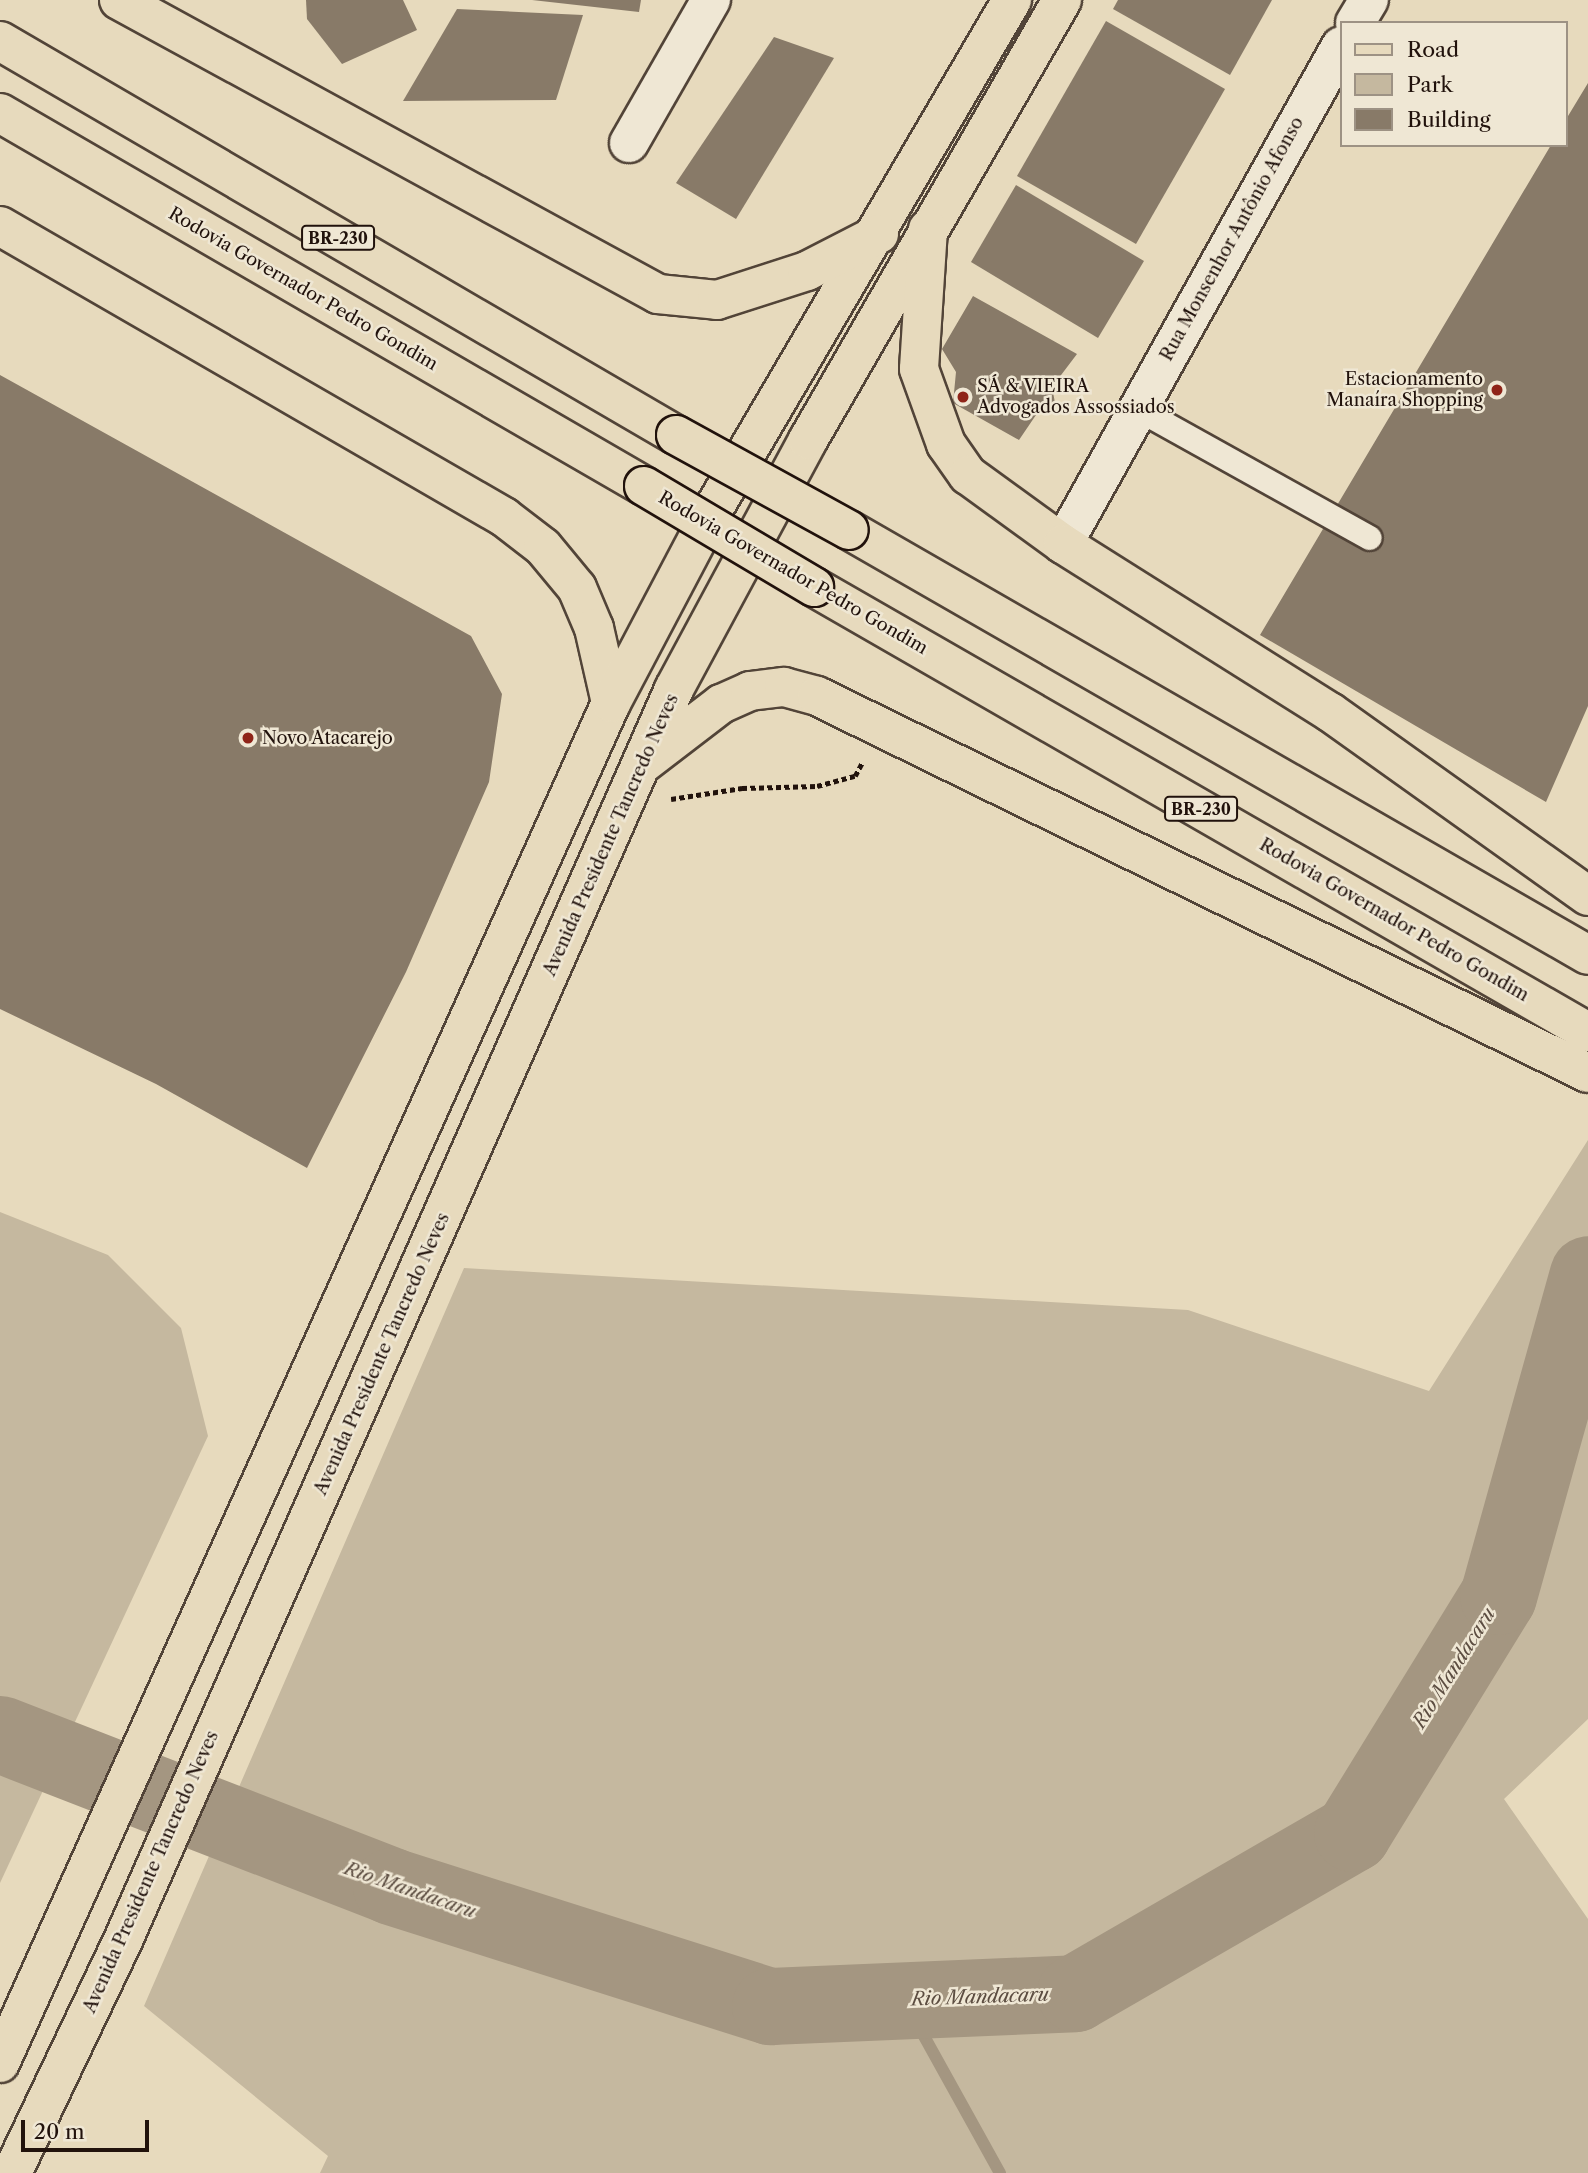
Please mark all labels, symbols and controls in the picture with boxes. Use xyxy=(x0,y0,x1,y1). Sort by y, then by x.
legend xyxy=(1340,21,1567,147)
text: Road xyxy=(1407,37,1459,62)
text: Park xyxy=(1407,72,1453,97)
text: Building xyxy=(1407,107,1491,132)
street label: Rua Monsenhor Antônio Afonso xyxy=(1155,112,1309,366)
street label: Rodovia Governador Pedro Gondim xyxy=(164,203,442,375)
road number: BR-230 xyxy=(300,226,376,250)
place label: Estacionamento Manaíra Shopping xyxy=(1326,369,1483,412)
place label: SÁ & VIEIRA Advogados Assossiados xyxy=(977,376,1175,418)
marker: Estacionamento Manaíra Shopping xyxy=(1489,382,1505,398)
marker: SÁ & VIEIRA Advogados Assossiados xyxy=(955,389,971,405)
street label: Rodovia Governador Pedro Gondim xyxy=(654,487,932,659)
street label: Avenida Presidente Tancredo Neves xyxy=(539,690,683,980)
place label: Novo Atacarejo xyxy=(262,727,394,749)
marker: Novo Atacarejo xyxy=(240,730,256,746)
road number: BR-230 xyxy=(1162,796,1240,822)
street label: Rodovia Governador Pedro Gondim xyxy=(1255,834,1533,1006)
street label: Avenida Presidente Tancredo Neves xyxy=(310,1209,454,1499)
water label: Rio Mandacaru xyxy=(1408,1604,1500,1732)
street label: Avenida Presidente Tancredo Neves xyxy=(79,1727,223,2017)
water label: Rio Mandacaru xyxy=(341,1857,479,1923)
water label: Rio Mandacaru xyxy=(911,1983,1049,2011)
scale bar xyxy=(24,2106,152,2150)
text: 20 m xyxy=(34,2119,85,2144)

